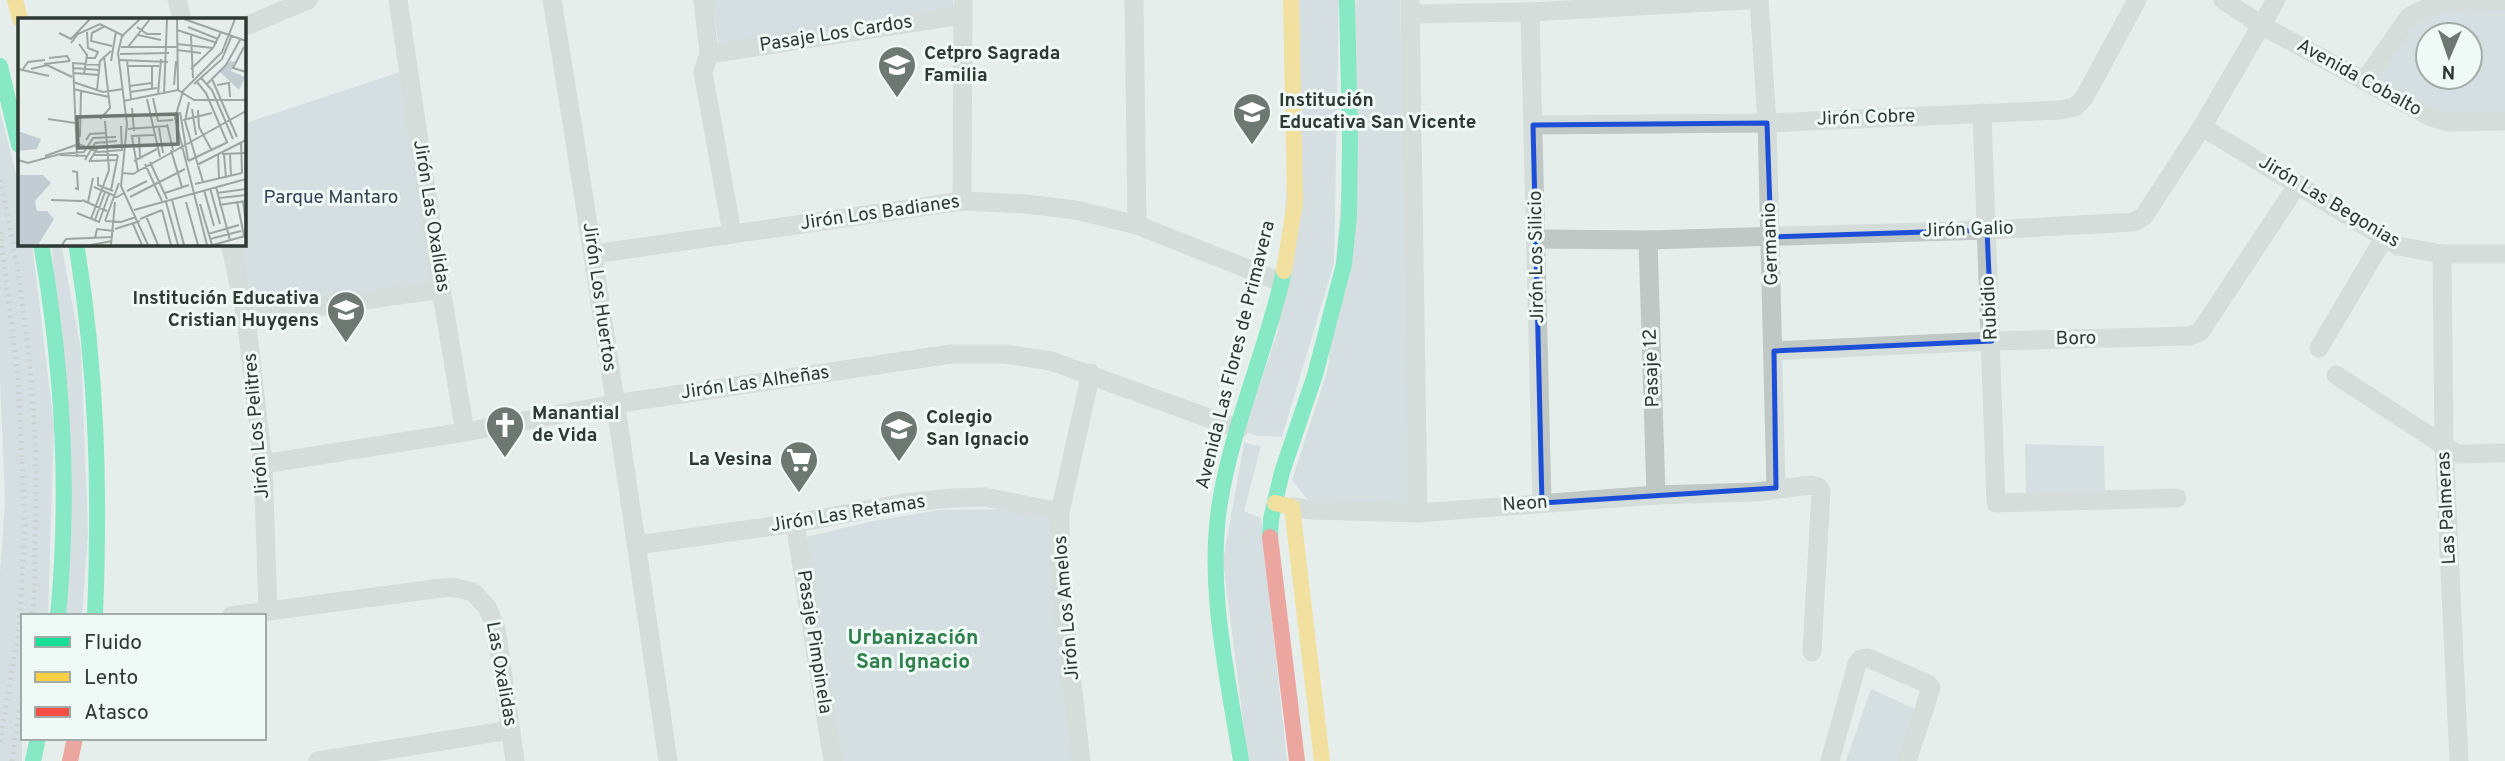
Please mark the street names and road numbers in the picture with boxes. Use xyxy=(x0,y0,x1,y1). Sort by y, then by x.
street label: Pasaje Los Cardos xyxy=(758,10,914,58)
street label: Avenida Cobalto xyxy=(2292,34,2426,122)
street label: Jirón Cobre xyxy=(1816,104,1916,132)
street label: Jirón Las Oxalidas xyxy=(407,138,455,294)
street label: Jirón Las Begonias xyxy=(2254,150,2404,254)
street label: Jirón Los Badianes xyxy=(799,190,961,236)
street label: Jirón Los Silicio xyxy=(1524,190,1550,324)
street label: Germanio xyxy=(1758,202,1784,286)
street label: Jirón Galio xyxy=(1922,216,2014,244)
street label: Avenida Las Flores de Primavera xyxy=(1191,218,1281,492)
street label: Jirón Los Huertos xyxy=(577,221,621,373)
street label: Rubidio xyxy=(1976,275,2004,341)
street label: Boro xyxy=(2055,327,2097,351)
street label: Pasaje 12 xyxy=(1639,328,1665,408)
street label: Jirón Los Pelitres xyxy=(239,352,275,500)
street label: Jirón Las Alheñas xyxy=(679,361,831,405)
street label: Las Palmeras xyxy=(2432,451,2462,565)
street label: Jirón Las Retamas xyxy=(769,490,927,538)
street label: Neon xyxy=(1502,490,1548,518)
street label: Jirón Los Amelos xyxy=(1049,535,1085,681)
street label: Pasaje Pimpinela xyxy=(791,568,837,716)
street label: Las Oxalidas xyxy=(480,620,522,728)

